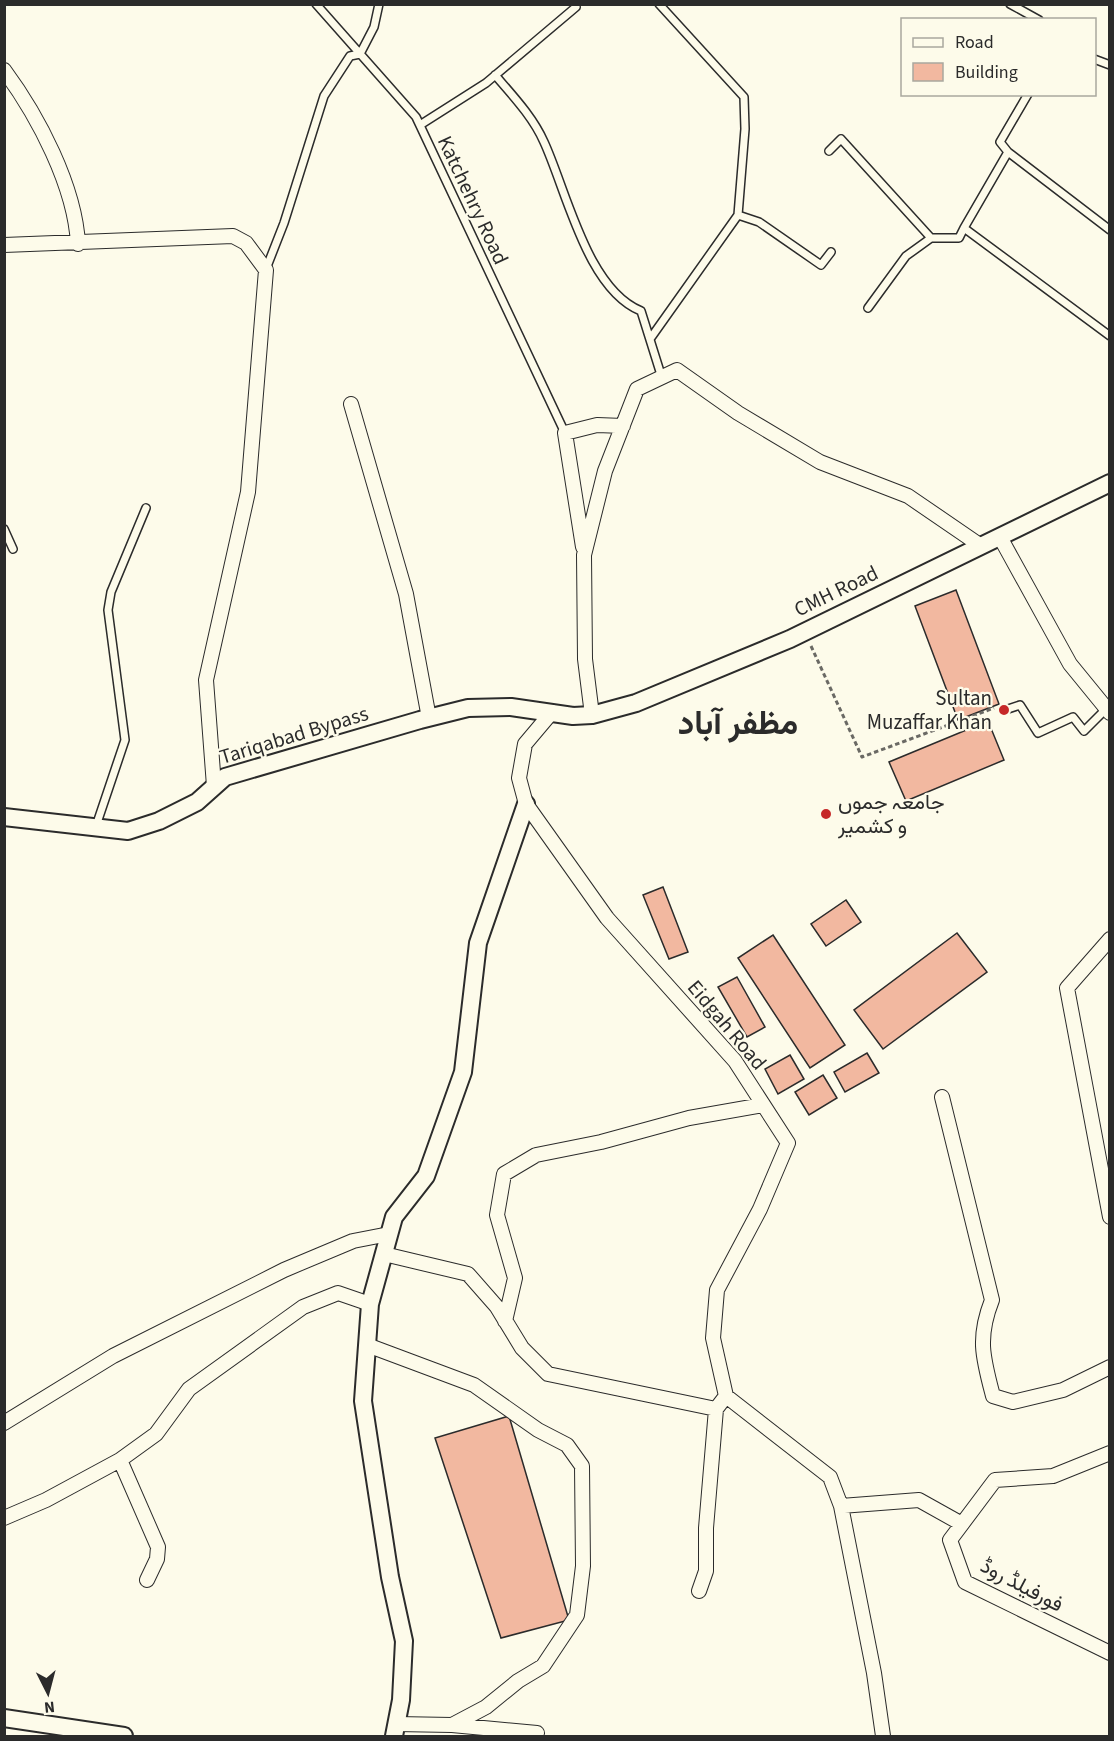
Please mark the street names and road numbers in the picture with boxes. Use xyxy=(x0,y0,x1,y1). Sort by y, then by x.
street label: Katchehry Road xyxy=(430,131,516,269)
street label: CMH Road xyxy=(789,558,883,624)
street label: Tariqabad Bypass xyxy=(216,698,372,772)
street label: Eidgah Road xyxy=(680,973,774,1077)
street label: فورفیلڈ روڈ xyxy=(975,1551,1069,1619)

